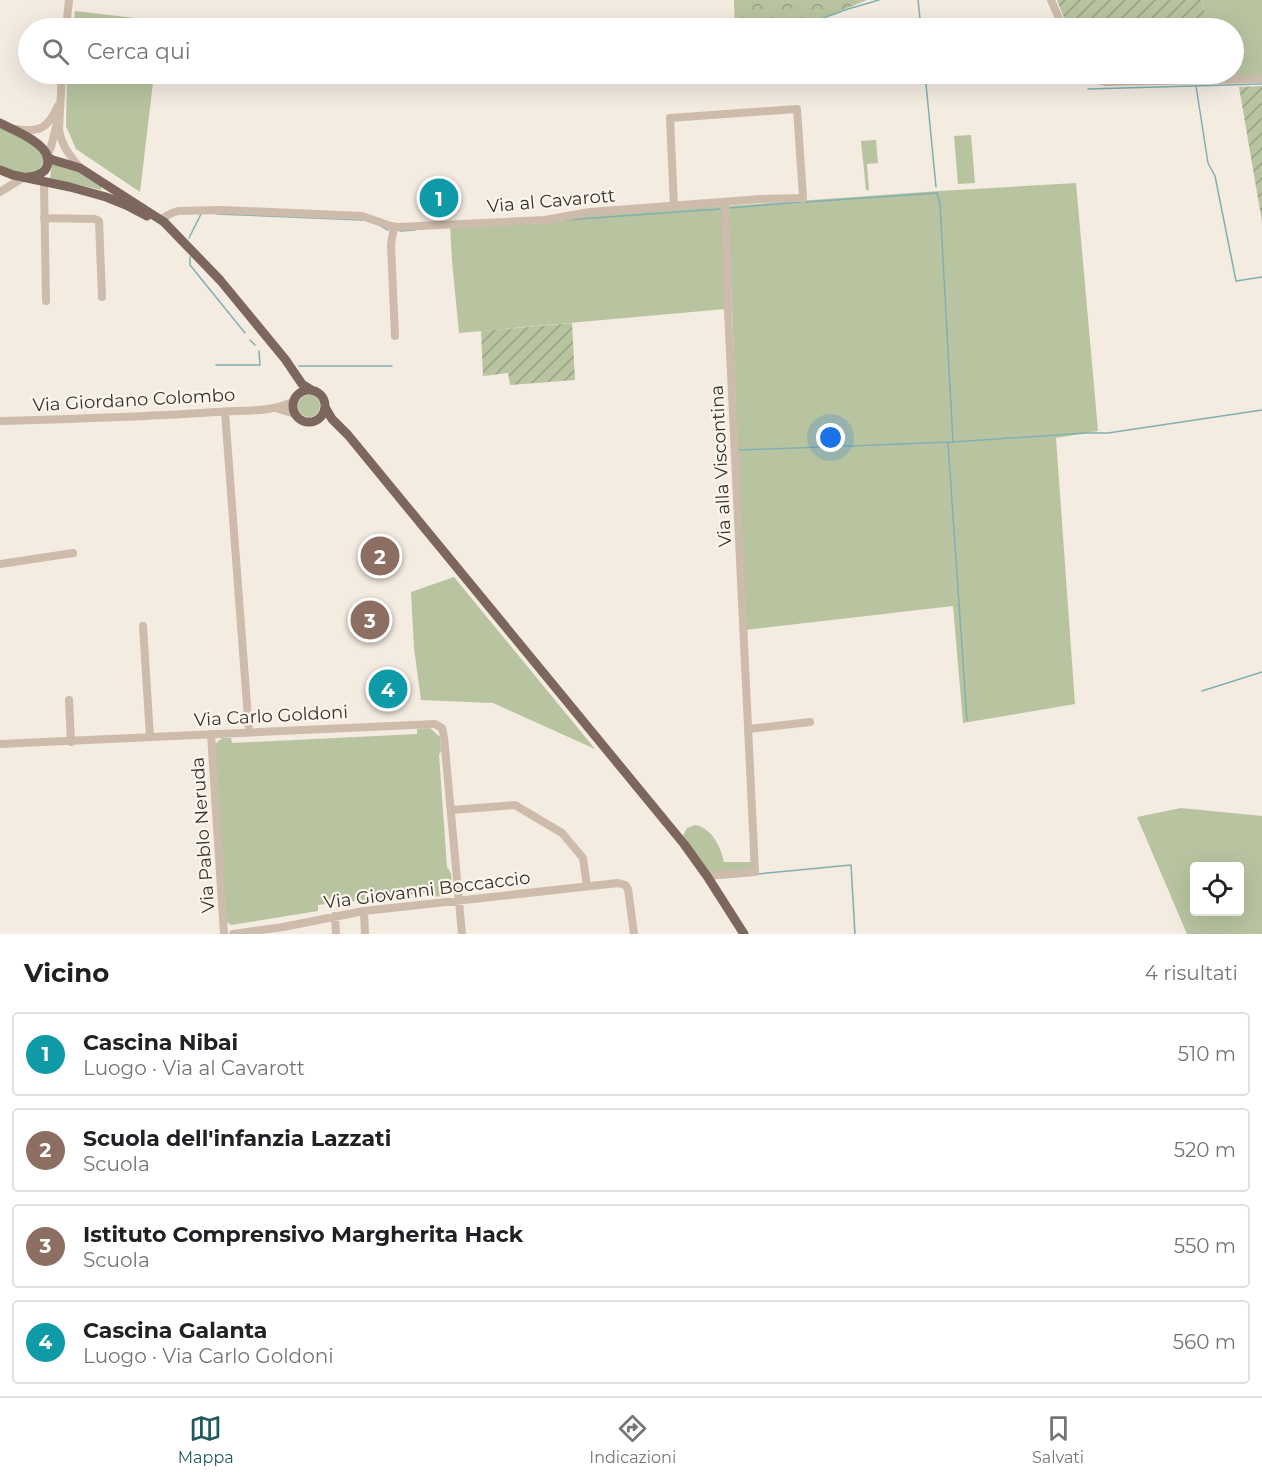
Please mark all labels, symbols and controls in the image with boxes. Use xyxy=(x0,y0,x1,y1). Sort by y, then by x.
search box xyxy=(18,18,1244,84)
icon: search xyxy=(39,35,72,68)
text: Cerca qui xyxy=(87,38,191,65)
pin: 1 xyxy=(420,176,458,220)
street label: Via al Cavarott xyxy=(486,184,616,218)
street label: Via Giordano Colombo xyxy=(32,384,236,416)
street label: Via alla Viscontina xyxy=(706,384,736,548)
your location xyxy=(816,423,845,452)
pin: 2 xyxy=(360,534,400,578)
pin: 3 xyxy=(350,598,389,642)
pin: 4 xyxy=(368,666,408,712)
street label: Via Carlo Goldoni xyxy=(193,701,349,731)
street label: Via Pablo Neruda xyxy=(187,756,219,914)
map controls xyxy=(1190,862,1244,916)
button: locate xyxy=(1190,862,1244,916)
street label: Via Giovanni Boccaccio xyxy=(323,866,531,914)
text: Vicino xyxy=(24,957,109,989)
text: 4 risultati xyxy=(1145,961,1238,985)
text: Cascina Nibai xyxy=(83,1029,238,1056)
text: 1 xyxy=(42,1042,49,1066)
text: 510 m xyxy=(1178,1042,1236,1066)
text: Luogo · Via al Cavarott xyxy=(83,1056,305,1080)
text: Scuola dell'infanzia Lazzati xyxy=(83,1125,391,1152)
text: 2 xyxy=(40,1138,51,1162)
text: 520 m xyxy=(1174,1138,1236,1162)
text: Scuola xyxy=(83,1152,150,1176)
text: Istituto Comprensivo Margherita Hack xyxy=(83,1221,523,1248)
text: 3 xyxy=(40,1234,51,1258)
text: 550 m xyxy=(1174,1234,1236,1258)
text: Scuola xyxy=(83,1248,150,1272)
text: Cascina Galanta xyxy=(83,1317,267,1344)
text: 4 xyxy=(39,1330,52,1354)
text: 560 m xyxy=(1173,1330,1236,1354)
text: Luogo · Via Carlo Goldoni xyxy=(83,1344,334,1368)
tab: Mappa xyxy=(178,1412,234,1467)
tab: Indicazioni xyxy=(589,1412,676,1467)
tab: Salvati xyxy=(1032,1412,1084,1467)

